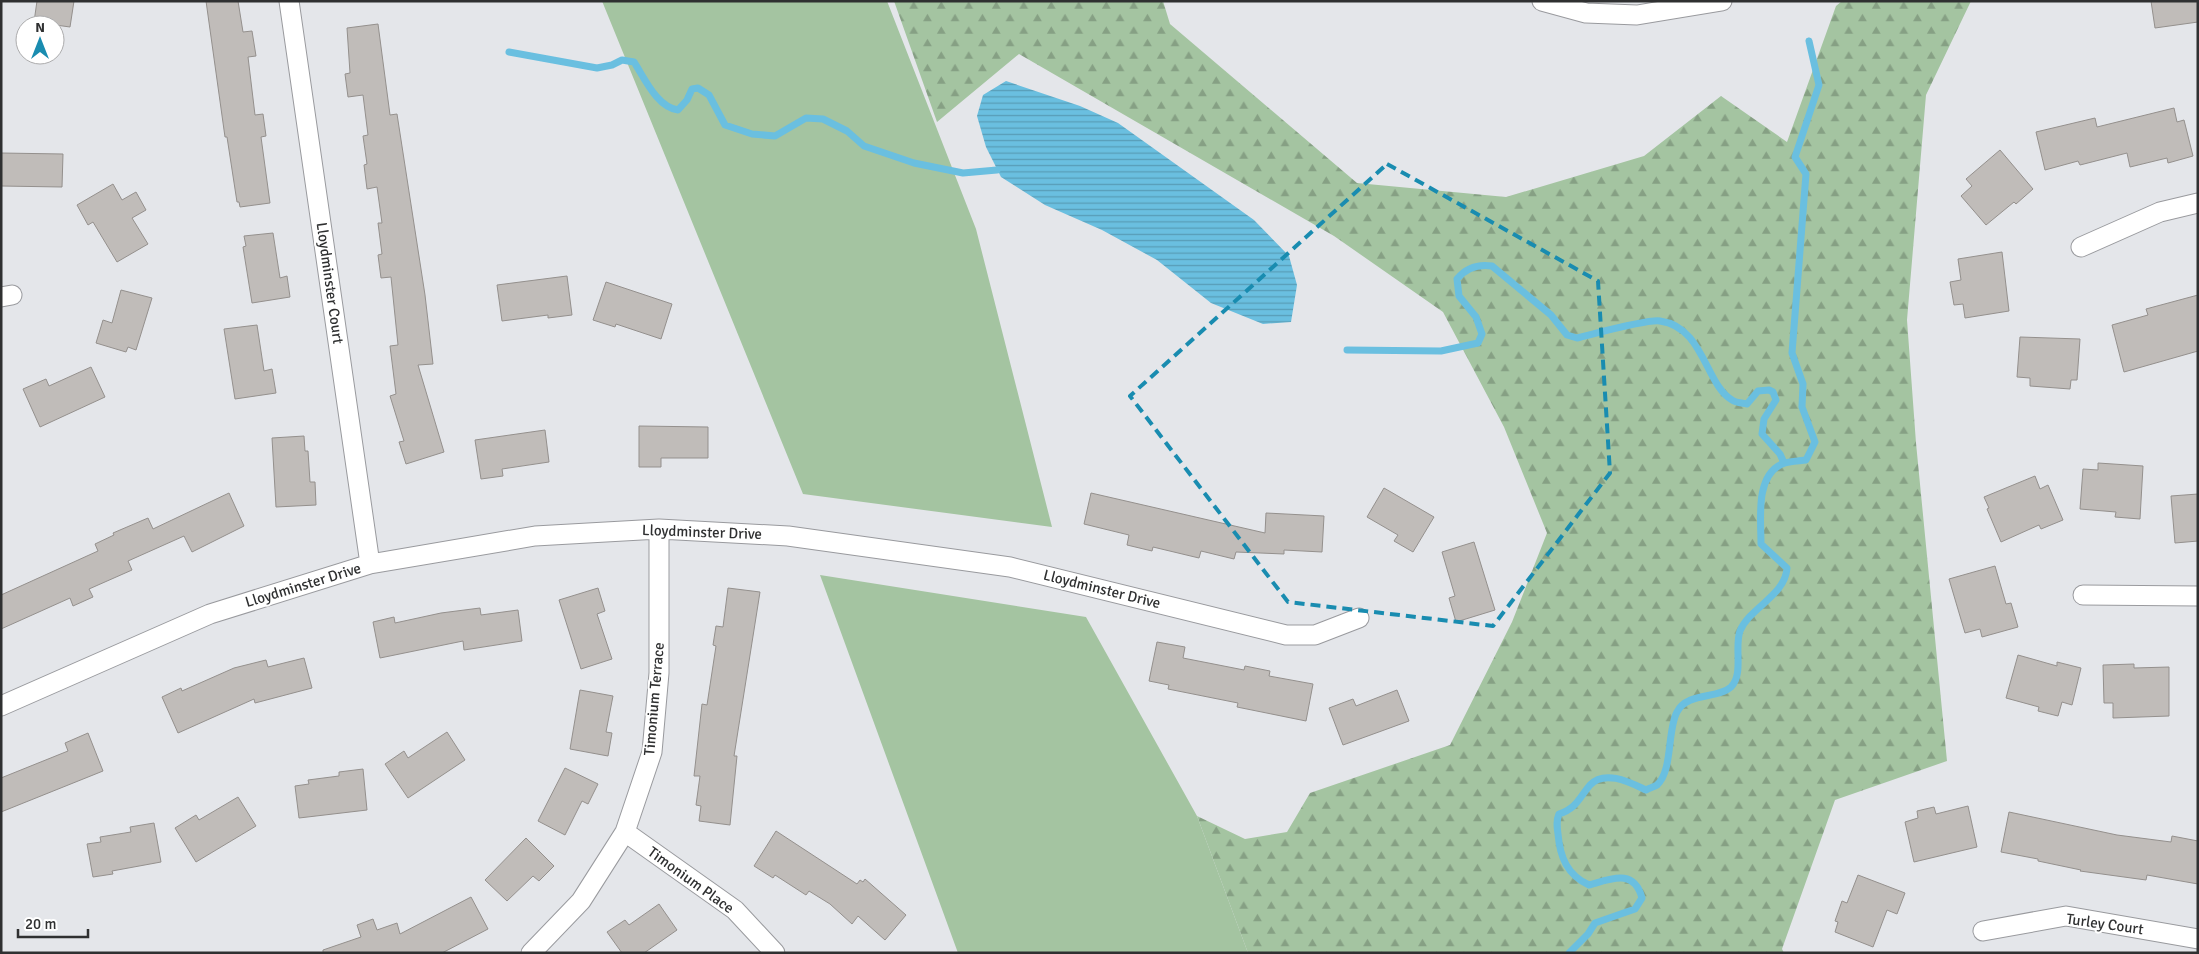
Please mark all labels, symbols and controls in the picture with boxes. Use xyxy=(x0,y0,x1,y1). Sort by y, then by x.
north arrow xyxy=(15,15,65,65)
text: N xyxy=(35,19,45,36)
street label: Lloydminster Court xyxy=(313,221,347,345)
street label: Lloydminster Drive xyxy=(642,521,762,543)
street label: Lloydminster Drive xyxy=(243,559,363,611)
street label: Lloydminster Drive xyxy=(1042,566,1162,612)
street label: Timonium Terrace xyxy=(640,642,668,756)
street label: Timonium Place xyxy=(644,843,738,917)
scale bar xyxy=(18,906,88,938)
street label: Turley Court xyxy=(2065,910,2145,938)
text: 20 m xyxy=(25,915,56,933)

